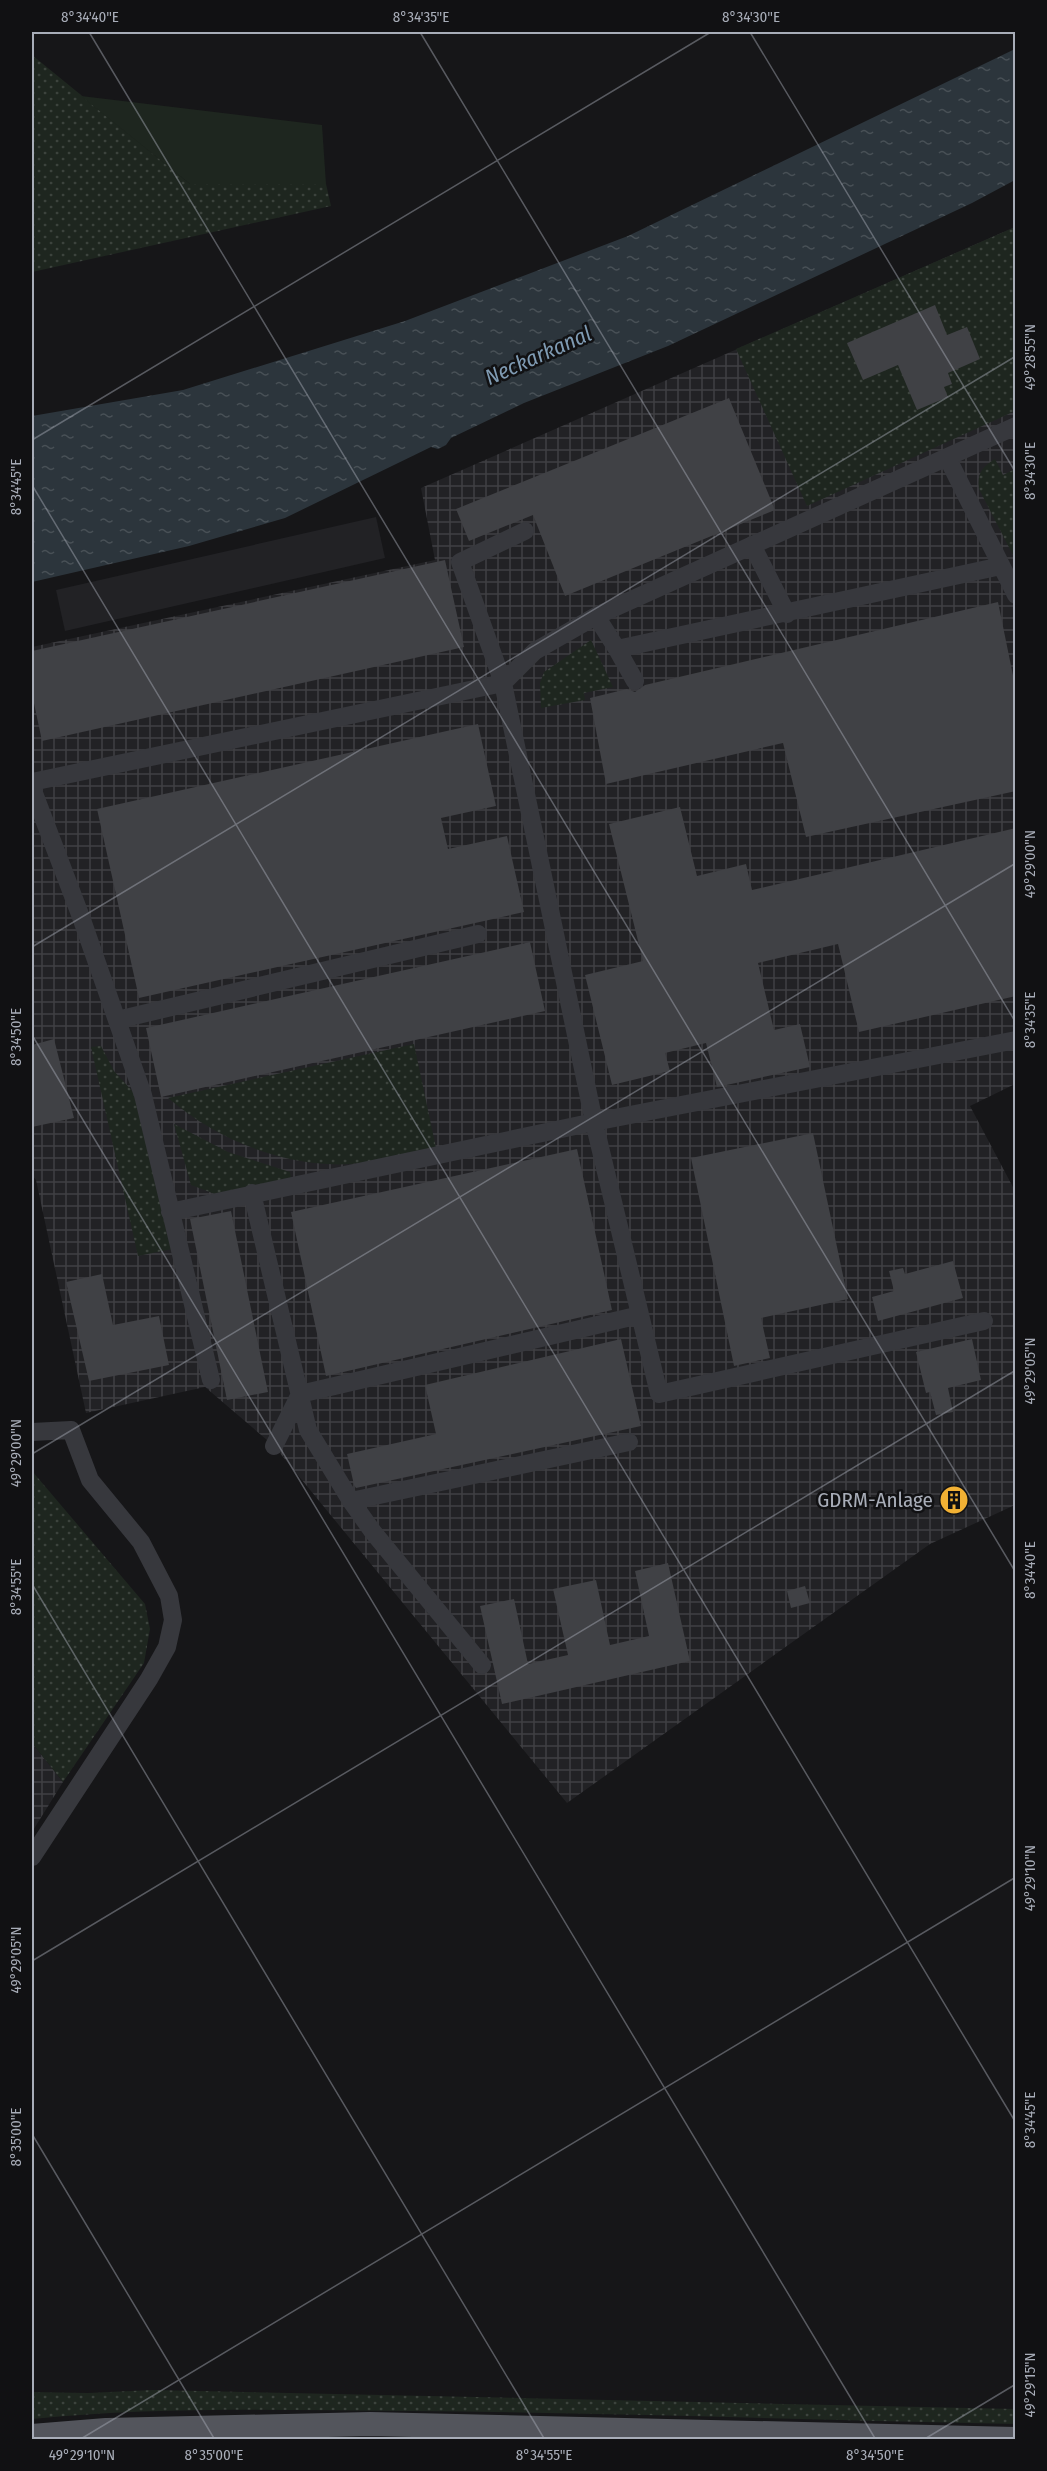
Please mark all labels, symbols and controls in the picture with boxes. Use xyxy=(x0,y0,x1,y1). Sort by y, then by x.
text: 8°34'40"E xyxy=(61,8,119,26)
text: 8°34'35"E xyxy=(393,8,449,26)
text: 8°34'30"E xyxy=(722,8,780,26)
water label: Neckarkanal xyxy=(481,320,596,391)
text: 49°28'55"N xyxy=(1021,324,1039,390)
text: 8°34'30"E xyxy=(1021,442,1039,500)
text: 8°34'45"E xyxy=(7,459,25,515)
text: 49°29'00"N xyxy=(1021,830,1039,898)
text: 8°34'35"E xyxy=(1021,992,1039,1048)
text: 8°34'50"E xyxy=(7,1008,25,1066)
text: 49°29'05"N xyxy=(1021,1337,1039,1405)
text: 49°29'00"N xyxy=(7,1419,25,1487)
building icon: GDRM-Anlage xyxy=(938,1484,970,1516)
place label: GDRM-Anlage xyxy=(817,1487,933,1513)
text: 8°34'40"E xyxy=(1021,1541,1039,1599)
text: 8°34'55"E xyxy=(7,1559,25,1615)
text: 49°29'10"N xyxy=(1021,1845,1039,1911)
text: 49°29'05"N xyxy=(7,1926,25,1994)
text: 8°34'45"E xyxy=(1021,2092,1039,2148)
text: 8°35'00"E xyxy=(7,2108,25,2166)
text: 49°29'15"N xyxy=(1021,2352,1039,2418)
text: 49°29'10"N xyxy=(49,2446,115,2464)
text: 8°35'00"E xyxy=(185,2446,243,2464)
text: 8°34'55"E xyxy=(516,2446,572,2464)
text: 8°34'50"E xyxy=(846,2446,904,2464)

